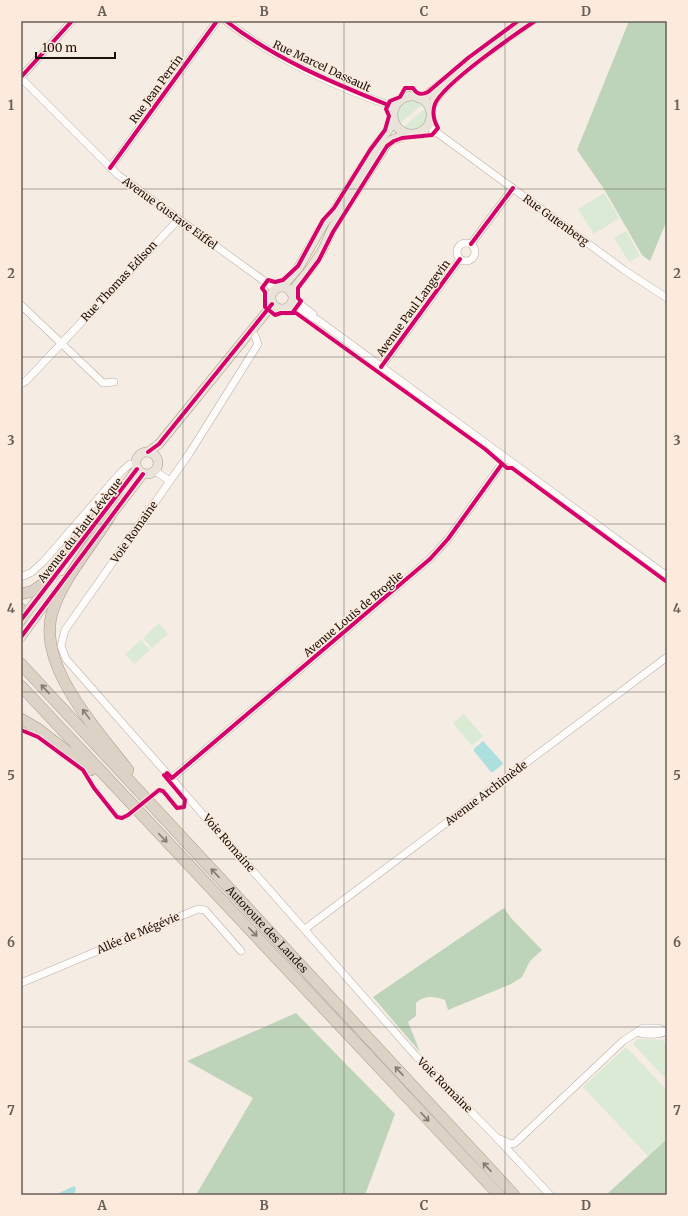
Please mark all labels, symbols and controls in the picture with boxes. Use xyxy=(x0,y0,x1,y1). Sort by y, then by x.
text: A xyxy=(96,3,107,20)
text: B xyxy=(259,3,269,20)
text: C xyxy=(420,3,429,20)
text: D xyxy=(581,3,591,20)
scale bar xyxy=(36,34,115,60)
street label: Rue Marcel Dassault xyxy=(271,37,374,95)
text: 100 m xyxy=(42,40,77,55)
street label: Rue Jean Perrin xyxy=(126,51,186,126)
text: 1 xyxy=(8,97,14,114)
text: 1 xyxy=(674,97,680,114)
street label: Avenue Gustave Eiffel xyxy=(119,173,221,253)
street label: Rue Gutenberg xyxy=(520,191,592,249)
street label: Rue Thomas Edison xyxy=(78,237,161,324)
street label: Avenue Paul Langevin xyxy=(373,256,453,360)
text: 2 xyxy=(7,265,15,282)
text: 2 xyxy=(673,265,681,282)
text: 3 xyxy=(7,432,15,449)
text: 3 xyxy=(673,432,681,449)
street label: Avenue du Haut Lévèque xyxy=(34,474,126,586)
street label: Voie Romaine xyxy=(107,498,161,566)
street label: Avenue Louis de Broglie xyxy=(300,568,406,660)
text: 4 xyxy=(7,600,16,617)
text: 4 xyxy=(673,600,682,617)
one-way arrow xyxy=(40,684,49,694)
one-way arrow xyxy=(82,709,90,720)
street label: Avenue Archimède xyxy=(441,757,530,829)
text: 5 xyxy=(7,767,15,784)
text: 5 xyxy=(673,767,681,784)
street label: Voie Romaine xyxy=(199,810,258,875)
one-way arrow xyxy=(158,833,168,843)
one-way arrow xyxy=(210,868,220,878)
street label: Autoroute des Landes xyxy=(223,882,311,976)
street label: Allée de Mégévie xyxy=(94,909,182,957)
one-way arrow xyxy=(248,927,257,937)
text: 6 xyxy=(7,934,15,951)
text: 6 xyxy=(673,934,681,951)
street label: Voie Romaine xyxy=(414,1054,476,1116)
one-way arrow xyxy=(394,1066,403,1076)
text: 7 xyxy=(7,1102,15,1119)
text: 7 xyxy=(673,1102,681,1119)
one-way arrow xyxy=(420,1112,429,1122)
one-way arrow xyxy=(483,1162,492,1172)
text: A xyxy=(96,1197,107,1214)
text: B xyxy=(259,1197,269,1214)
text: C xyxy=(420,1197,429,1214)
text: D xyxy=(581,1197,591,1214)

